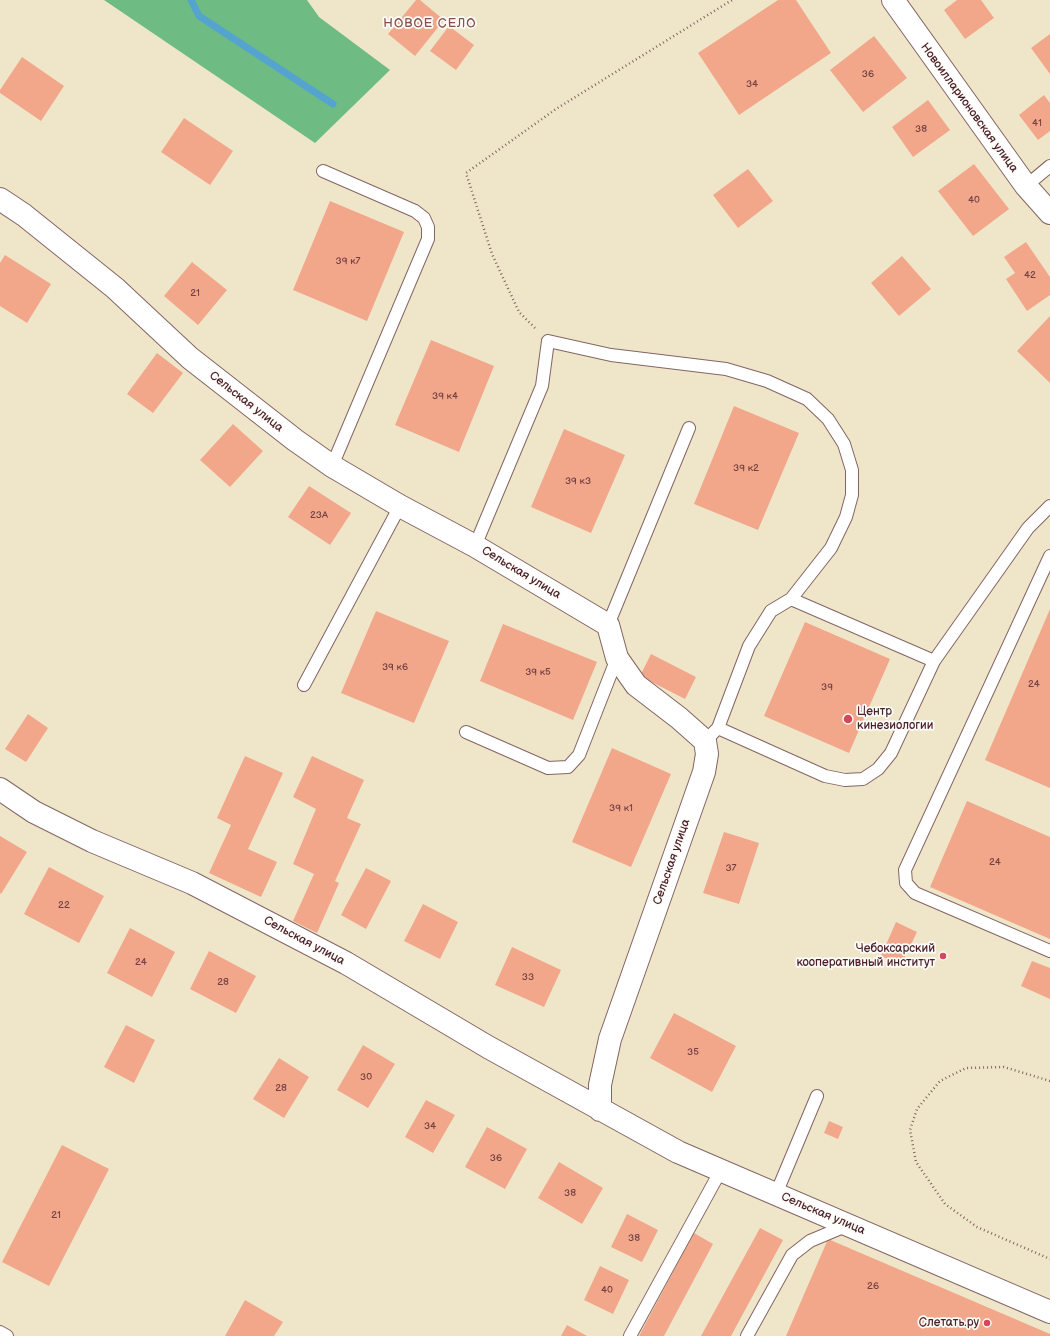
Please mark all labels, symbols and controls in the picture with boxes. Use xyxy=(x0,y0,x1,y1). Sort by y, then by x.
district label: НОВОЕ СЕЛО xyxy=(383,16,477,32)
street label: Новоилларионовская улица xyxy=(917,40,1021,176)
house number: 36 xyxy=(862,68,874,80)
house number: 34 xyxy=(746,78,758,90)
house number: 41 xyxy=(1032,117,1042,129)
house number: 38 xyxy=(915,123,927,135)
house number: 40 xyxy=(968,194,980,206)
house number: 39 к7 xyxy=(336,255,360,267)
house number: 42 xyxy=(1024,269,1036,281)
house number: 21 xyxy=(190,287,200,299)
street label: Сельская улица xyxy=(206,369,286,435)
house number: 39 к4 xyxy=(432,390,458,402)
house number: 39 к2 xyxy=(733,462,759,474)
house number: 39 к3 xyxy=(565,475,591,487)
house number: 23А xyxy=(310,509,328,521)
street label: Сельская улица xyxy=(479,544,563,602)
house number: 39 к6 xyxy=(382,661,408,673)
house number: 39 к5 xyxy=(525,666,551,678)
house number: 24 xyxy=(1028,678,1040,690)
house number: 39 xyxy=(821,681,833,693)
place label: Центр кинезиологии xyxy=(857,705,933,733)
marker: Центр кинезиологии xyxy=(842,713,854,725)
house number: 39 к1 xyxy=(609,802,633,814)
street label: Сельская улица xyxy=(651,817,693,907)
house number: 24 xyxy=(989,856,1001,868)
house number: 37 xyxy=(725,862,737,874)
house number: 22 xyxy=(58,899,70,911)
street label: Сельская улица xyxy=(261,914,347,968)
place label: Чебоксарский кооперативный институт xyxy=(796,942,935,970)
marker: Чебоксарский кооперативный институт xyxy=(938,951,948,961)
house number: 24 xyxy=(135,956,147,968)
house number: 33 xyxy=(522,971,534,983)
house number: 28 xyxy=(217,976,229,988)
house number: 35 xyxy=(687,1046,699,1058)
house number: 30 xyxy=(360,1071,372,1083)
house number: 28 xyxy=(275,1082,287,1094)
house number: 34 xyxy=(424,1120,436,1132)
house number: 36 xyxy=(490,1152,502,1164)
house number: 38 xyxy=(564,1187,576,1199)
street label: Сельская улица xyxy=(779,1190,867,1238)
house number: 21 xyxy=(51,1209,61,1221)
house number: 38 xyxy=(628,1232,640,1244)
house number: 26 xyxy=(867,1280,879,1292)
house number: 40 xyxy=(601,1284,613,1296)
place label: Слетать.ру xyxy=(919,1316,979,1330)
marker: Слетать.ру xyxy=(982,1318,992,1328)

